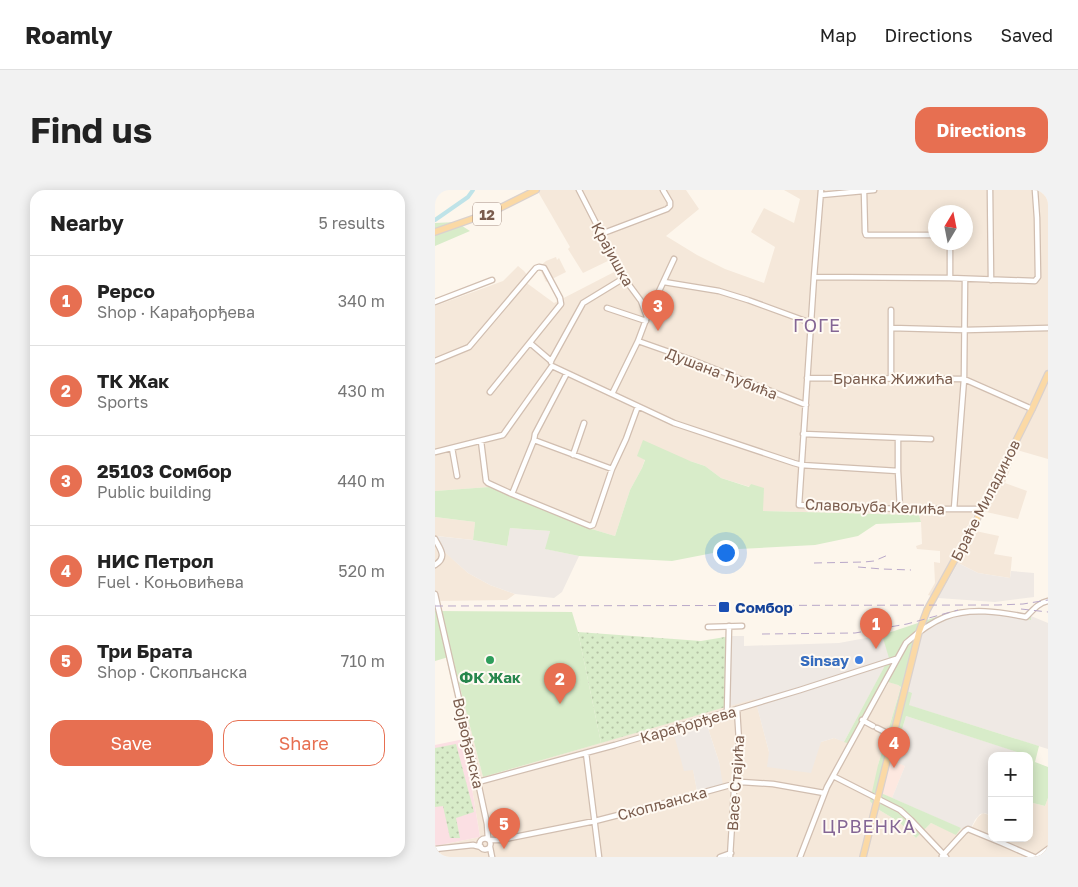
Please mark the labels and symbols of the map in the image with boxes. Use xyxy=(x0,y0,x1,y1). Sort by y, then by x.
road number: 12 xyxy=(473,202,501,226)
north arrow xyxy=(928,205,973,250)
street label: Крајишка xyxy=(588,219,638,289)
pin: 3 xyxy=(642,290,674,331)
district label: ГОГЕ xyxy=(793,314,841,336)
street label: Душана Ћубића xyxy=(664,343,780,403)
street label: Бранка Жижића xyxy=(833,369,953,387)
street label: Браће Миладинов xyxy=(947,436,1023,564)
street label: Славољуба Келића xyxy=(805,495,945,517)
your location xyxy=(713,540,739,566)
place label: Сомбор xyxy=(735,598,793,616)
marker: Сомбор xyxy=(717,600,731,614)
pin: 1 xyxy=(860,608,892,649)
place label: Sinsay xyxy=(800,651,849,669)
marker: ФК Жак xyxy=(484,654,496,666)
marker: Sinsay xyxy=(853,654,865,666)
pin: 2 xyxy=(544,663,576,704)
place label: ФК Жак xyxy=(459,668,521,686)
street label: Војвођанска xyxy=(450,696,488,790)
street label: Карађорђева xyxy=(638,702,738,746)
pin: 4 xyxy=(878,727,910,768)
street label: Васе Стајића xyxy=(723,735,747,831)
street label: Скопљанска xyxy=(615,782,709,824)
pin: 5 xyxy=(488,808,520,849)
district label: ЦРВЕНКА xyxy=(822,815,916,837)

